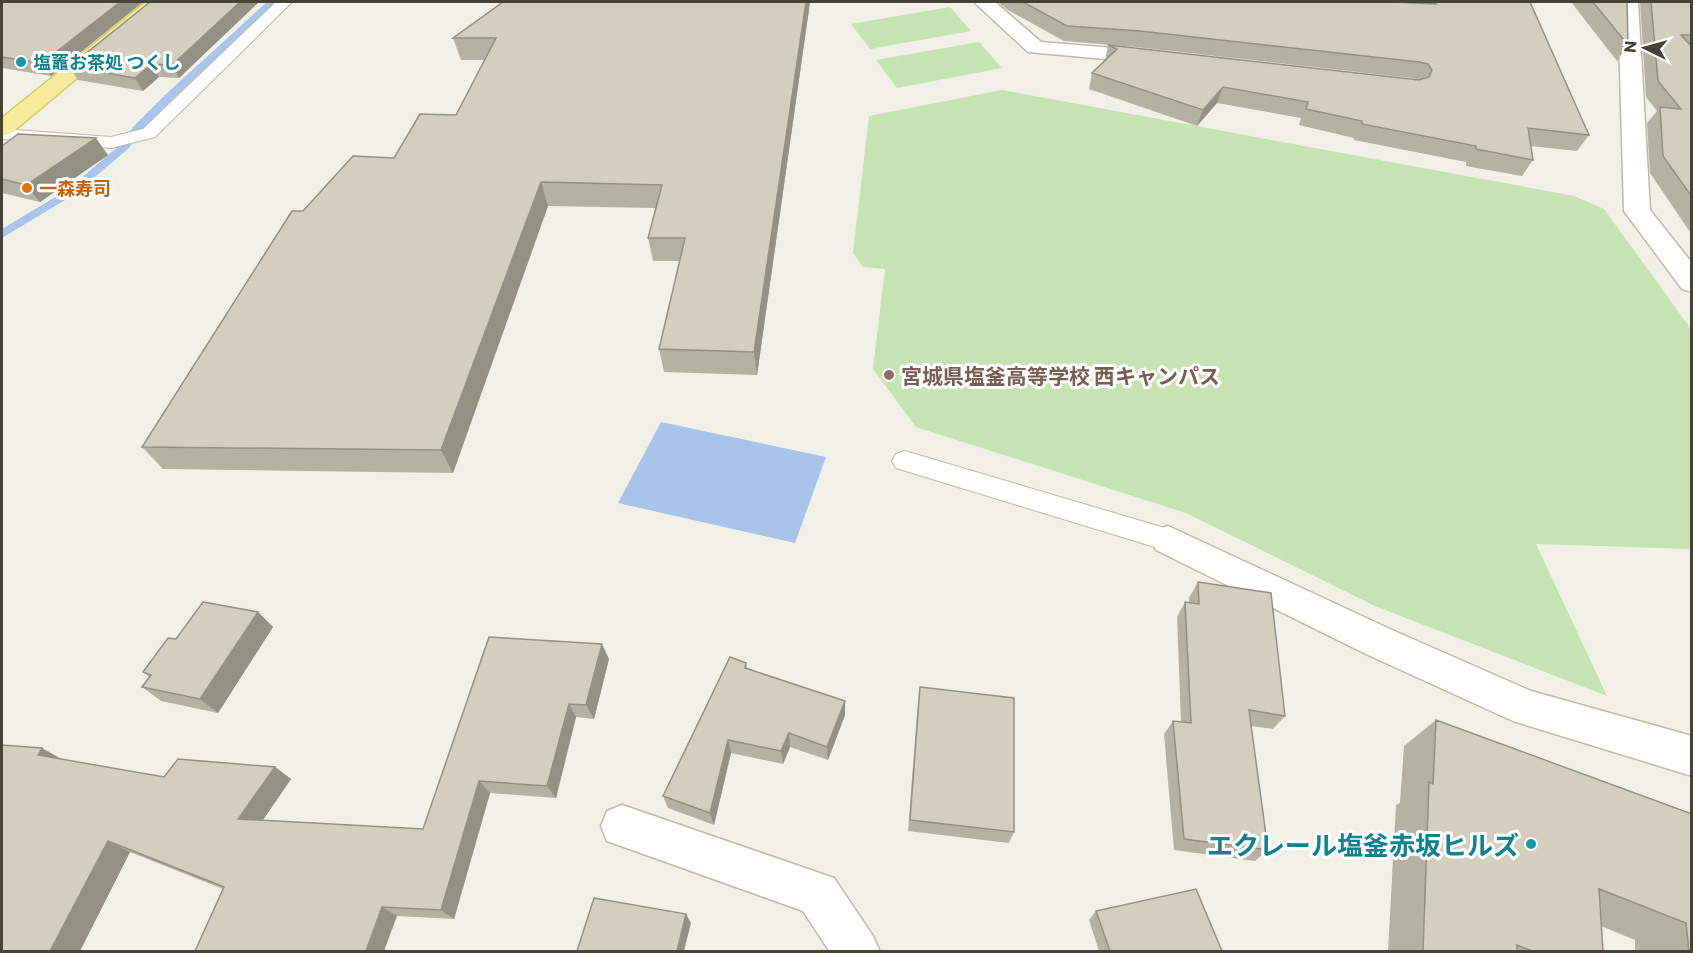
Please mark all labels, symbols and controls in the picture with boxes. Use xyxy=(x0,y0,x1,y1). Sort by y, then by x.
north arrow xyxy=(1615,18,1675,78)
text: N xyxy=(1620,40,1640,53)
place label: 塩竈お茶処 つくし xyxy=(33,51,180,73)
marker: 塩竈お茶処 つくし xyxy=(14,55,28,69)
place label: 一森寿司 xyxy=(39,177,111,199)
marker: 一森寿司 xyxy=(20,181,34,195)
place label: 宮城県塩釜高等学校 西キャンパス xyxy=(901,363,1220,388)
marker: 宮城県塩釜高等学校 西キャンパス xyxy=(882,368,896,382)
place label: エクレール塩釜赤坂ヒルズ xyxy=(1207,829,1519,860)
marker: エクレール塩釜赤坂ヒルズ xyxy=(1524,837,1538,851)

